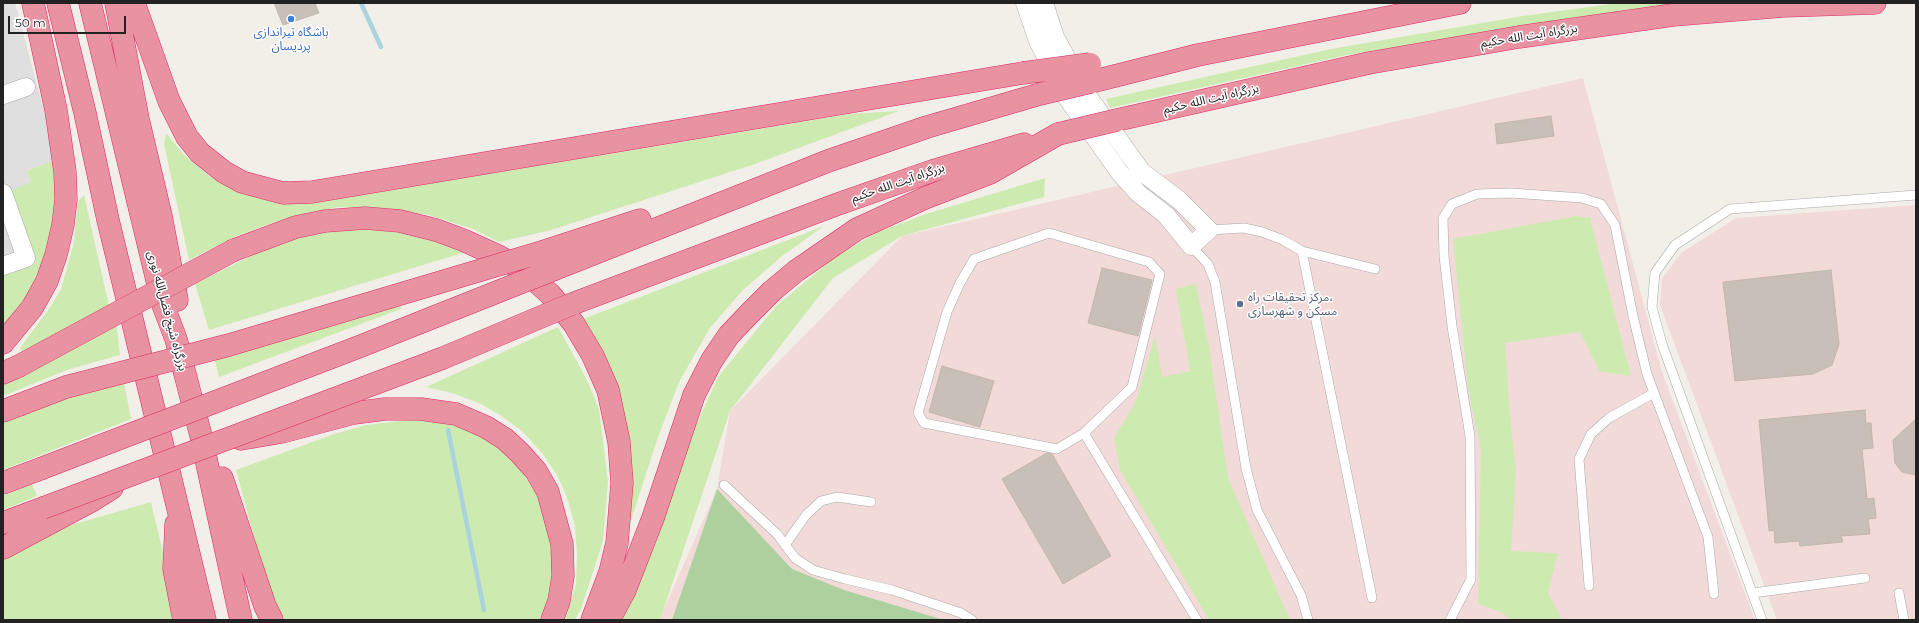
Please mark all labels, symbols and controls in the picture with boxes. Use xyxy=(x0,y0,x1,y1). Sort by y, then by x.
scale bar xyxy=(10,8,128,34)
marker: باشگاه تیراندازی پردیسان xyxy=(286,14,296,24)
text: 50 m xyxy=(15,15,46,30)
street label: بزرگراه آیت الله حکیم xyxy=(1480,21,1578,51)
place label: باشگاه تیراندازی پردیسان xyxy=(253,25,329,53)
street label: بزرگراه آیت الله حکیم xyxy=(1162,81,1260,117)
street label: بزرگراه آیت الله حکیم xyxy=(849,160,947,206)
street label: بزرگراه شیخ فضل‌الله نوری xyxy=(144,250,190,372)
place label: مرکز تحقیقات راه، مسکن و شهرسازی xyxy=(1248,290,1337,318)
marker: مرکز تحقیقات راه، مسکن و شهرسازی xyxy=(1235,299,1245,309)

